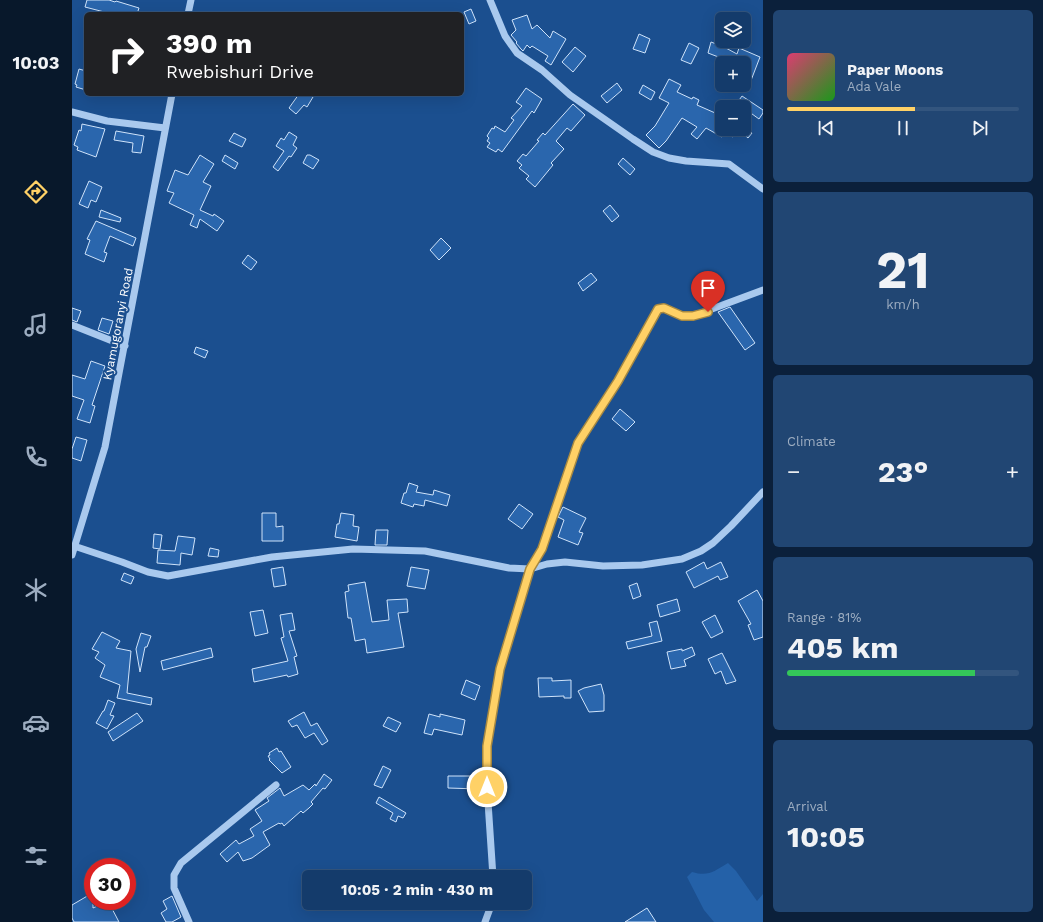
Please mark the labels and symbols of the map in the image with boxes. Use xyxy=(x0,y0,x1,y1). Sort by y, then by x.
street label: Kyamugoranyi Road xyxy=(100,267,136,381)
pin xyxy=(691,271,725,312)
position arrow xyxy=(466,766,508,808)
speed limit sign: 30 xyxy=(84,858,136,910)

